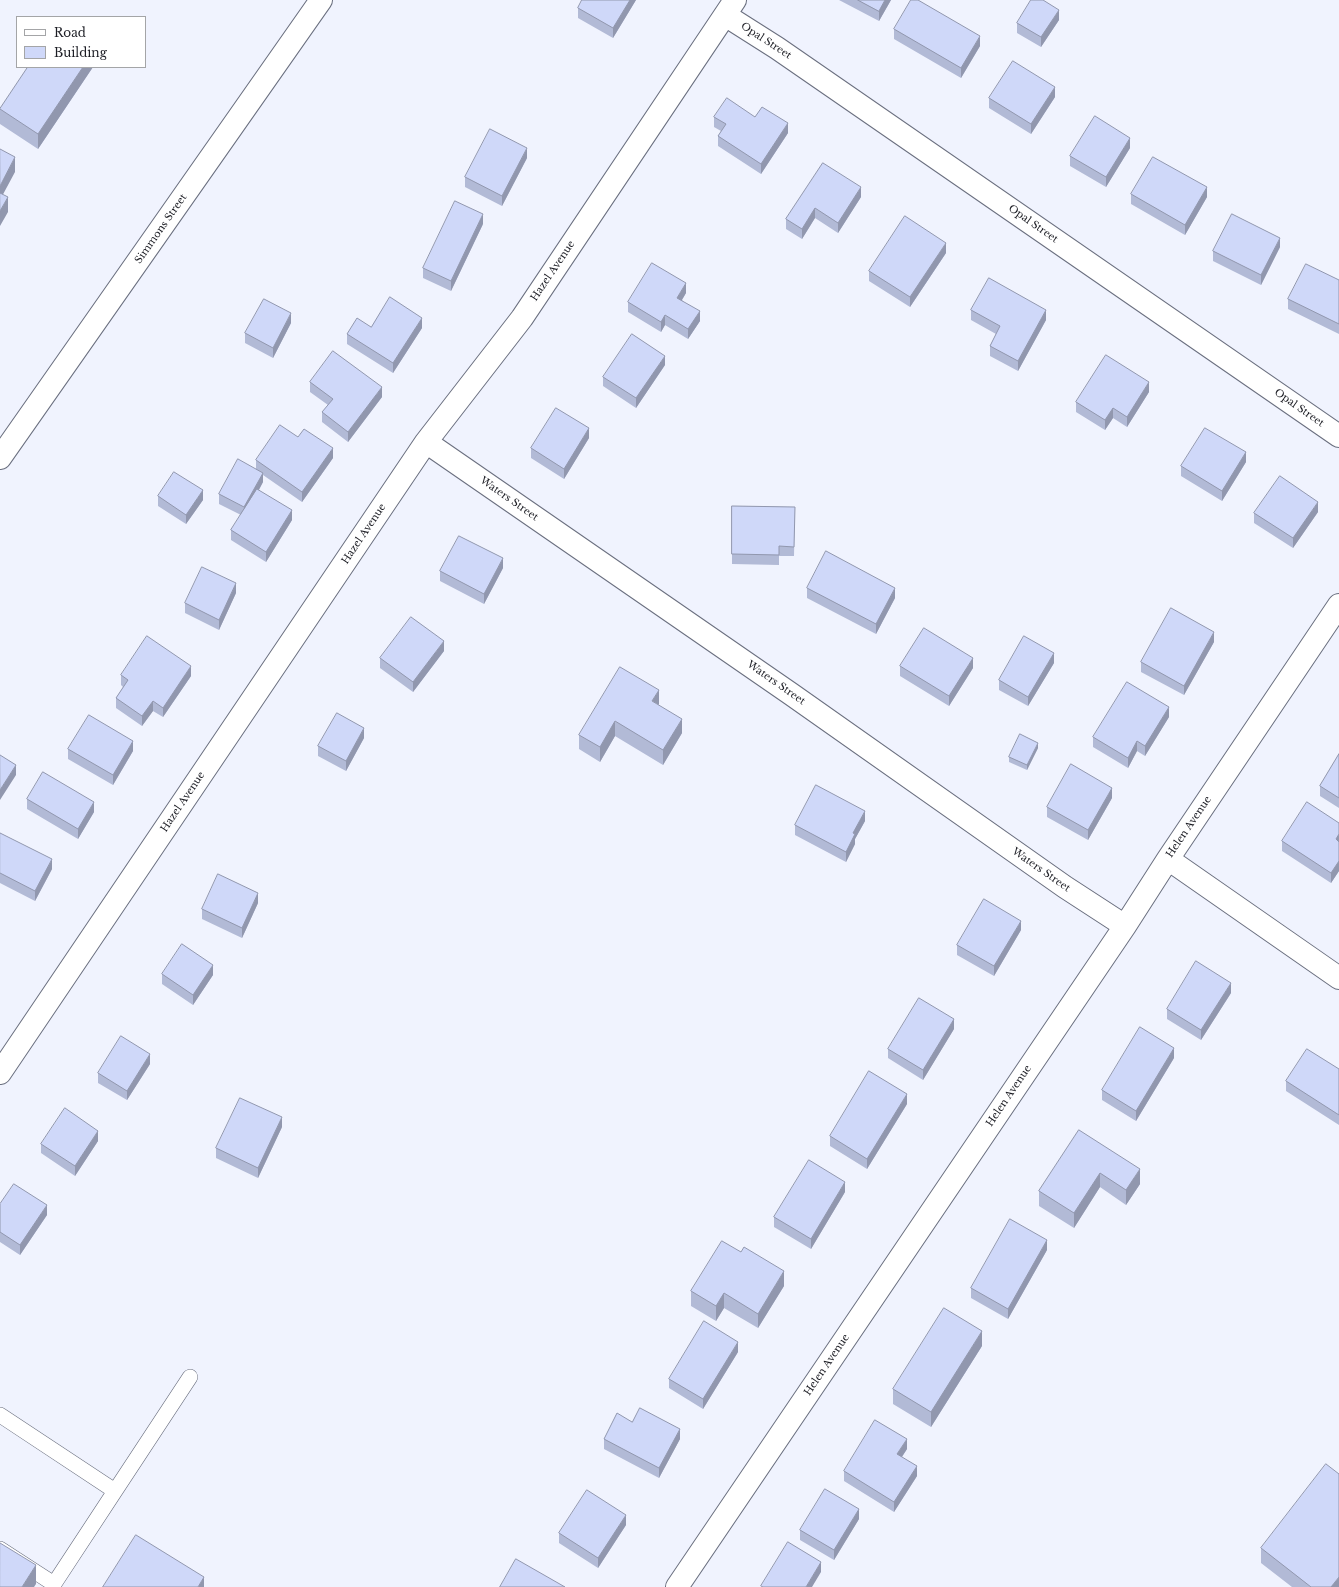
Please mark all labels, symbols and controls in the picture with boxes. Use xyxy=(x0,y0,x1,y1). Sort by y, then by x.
legend xyxy=(16,16,146,68)
street label: Opal Street xyxy=(738,20,794,62)
text: Road xyxy=(54,25,86,40)
text: Building xyxy=(54,45,107,60)
street label: Simmons Street xyxy=(132,192,190,266)
street label: Opal Street xyxy=(1006,202,1060,246)
street label: Hazel Avenue xyxy=(528,239,578,303)
street label: Opal Street xyxy=(1272,386,1326,430)
street label: Waters Street xyxy=(478,475,540,523)
street label: Hazel Avenue xyxy=(339,502,389,566)
street label: Waters Street xyxy=(745,659,807,707)
street label: Hazel Avenue xyxy=(158,770,208,834)
street label: Helen Avenue xyxy=(1164,794,1214,860)
street label: Waters Street xyxy=(1010,846,1072,894)
street label: Helen Avenue xyxy=(984,1063,1034,1129)
street label: Helen Avenue xyxy=(802,1332,852,1398)

